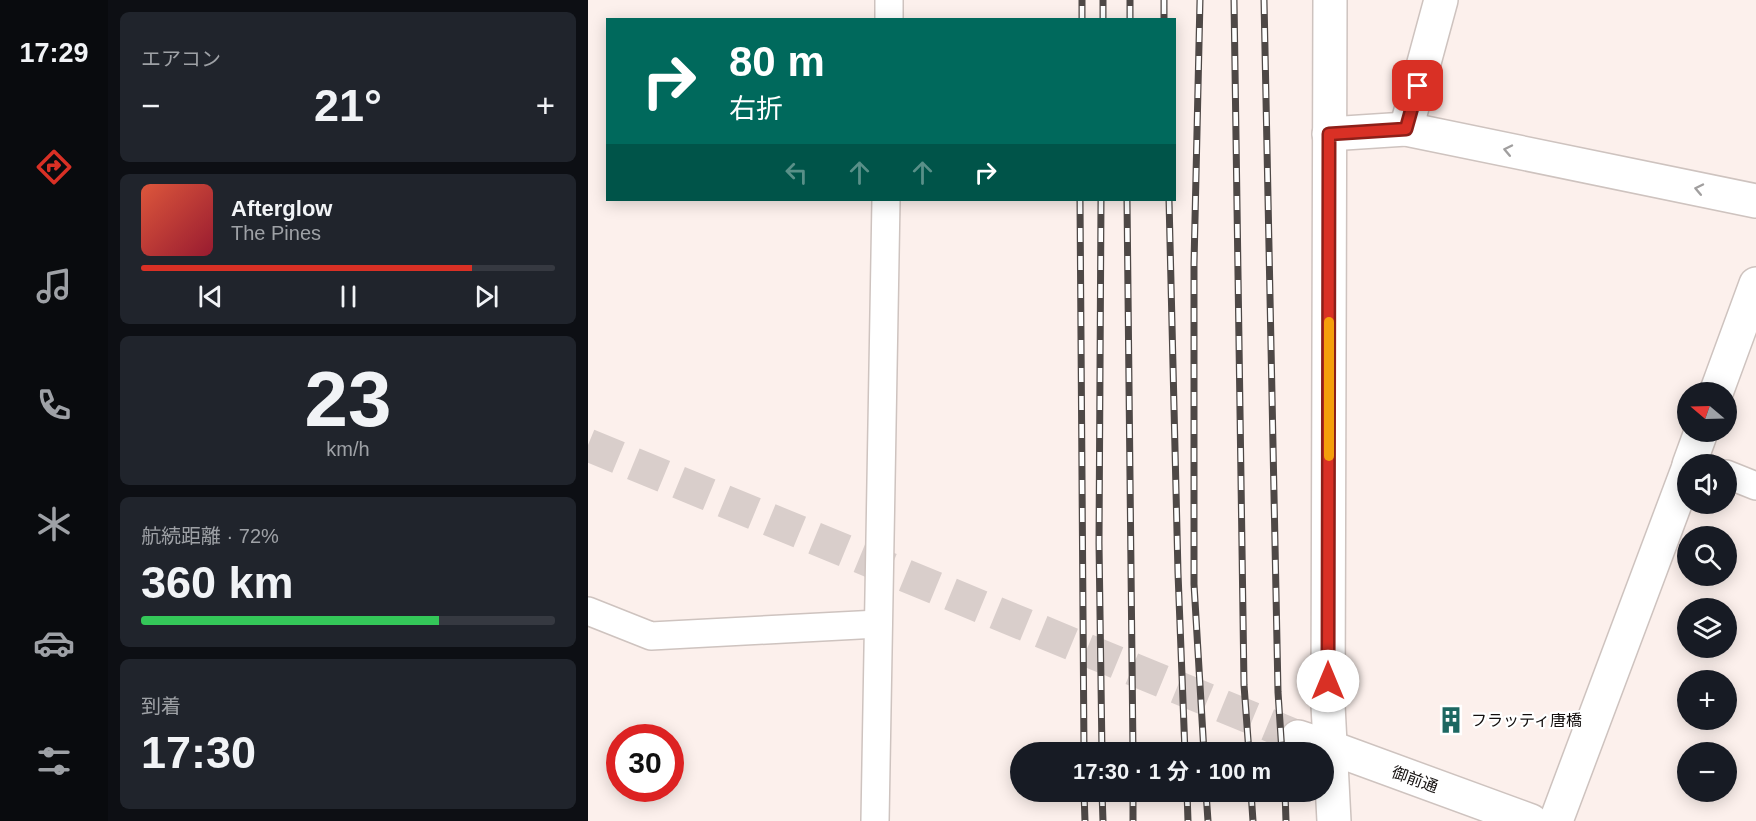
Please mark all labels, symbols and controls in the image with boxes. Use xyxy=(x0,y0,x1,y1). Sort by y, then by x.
text: 17:29 xyxy=(19,38,89,68)
text: 80 m xyxy=(729,38,825,85)
icon: right xyxy=(630,42,708,120)
text: エアコン xyxy=(141,48,221,70)
pin xyxy=(1392,60,1443,111)
icon: arrive xyxy=(1401,69,1434,102)
text: 21° xyxy=(314,80,382,131)
text: − xyxy=(141,87,160,124)
text: + xyxy=(536,87,555,124)
text: 右折 xyxy=(729,94,783,124)
one-way arrow xyxy=(1503,144,1513,157)
icon: directions xyxy=(33,146,75,188)
icon: left xyxy=(780,156,813,189)
icon: ahead xyxy=(843,156,876,189)
icon: ahead xyxy=(906,156,939,189)
icon: right xyxy=(969,156,1002,189)
one-way arrow xyxy=(1694,183,1704,196)
text: Afterglow xyxy=(231,196,332,221)
text: The Pines xyxy=(231,222,321,244)
icon: music xyxy=(33,265,75,307)
icon: previous xyxy=(194,280,227,313)
icon: pause xyxy=(332,280,365,313)
icon: next xyxy=(470,280,503,313)
text: 23 xyxy=(305,355,391,443)
north arrow xyxy=(1677,382,1737,442)
map controls xyxy=(1677,382,1737,802)
icon: phone xyxy=(33,384,75,426)
text: km/h xyxy=(326,438,370,460)
button: sound xyxy=(1677,454,1737,514)
icon: climate xyxy=(33,503,75,545)
text: 航続距離 · 72% xyxy=(141,525,279,547)
button: search xyxy=(1677,526,1737,586)
text: 360 km xyxy=(141,557,294,608)
button: layers xyxy=(1677,598,1737,658)
icon: car xyxy=(33,622,75,664)
position arrow xyxy=(1296,649,1360,713)
button: + xyxy=(1677,670,1737,730)
text: 到着 xyxy=(141,695,181,717)
building icon: フラッティ唐橋 xyxy=(1436,705,1466,735)
place label: フラッティ唐橋 xyxy=(1471,712,1582,729)
speed limit sign: 30 xyxy=(606,724,684,802)
text: 17:30 xyxy=(141,727,256,778)
icon: filters xyxy=(33,740,75,782)
button: − xyxy=(1677,742,1737,802)
text: 17:30 · 1 分 · 100 m xyxy=(1073,759,1271,784)
street label: 御前通 xyxy=(1389,763,1440,796)

